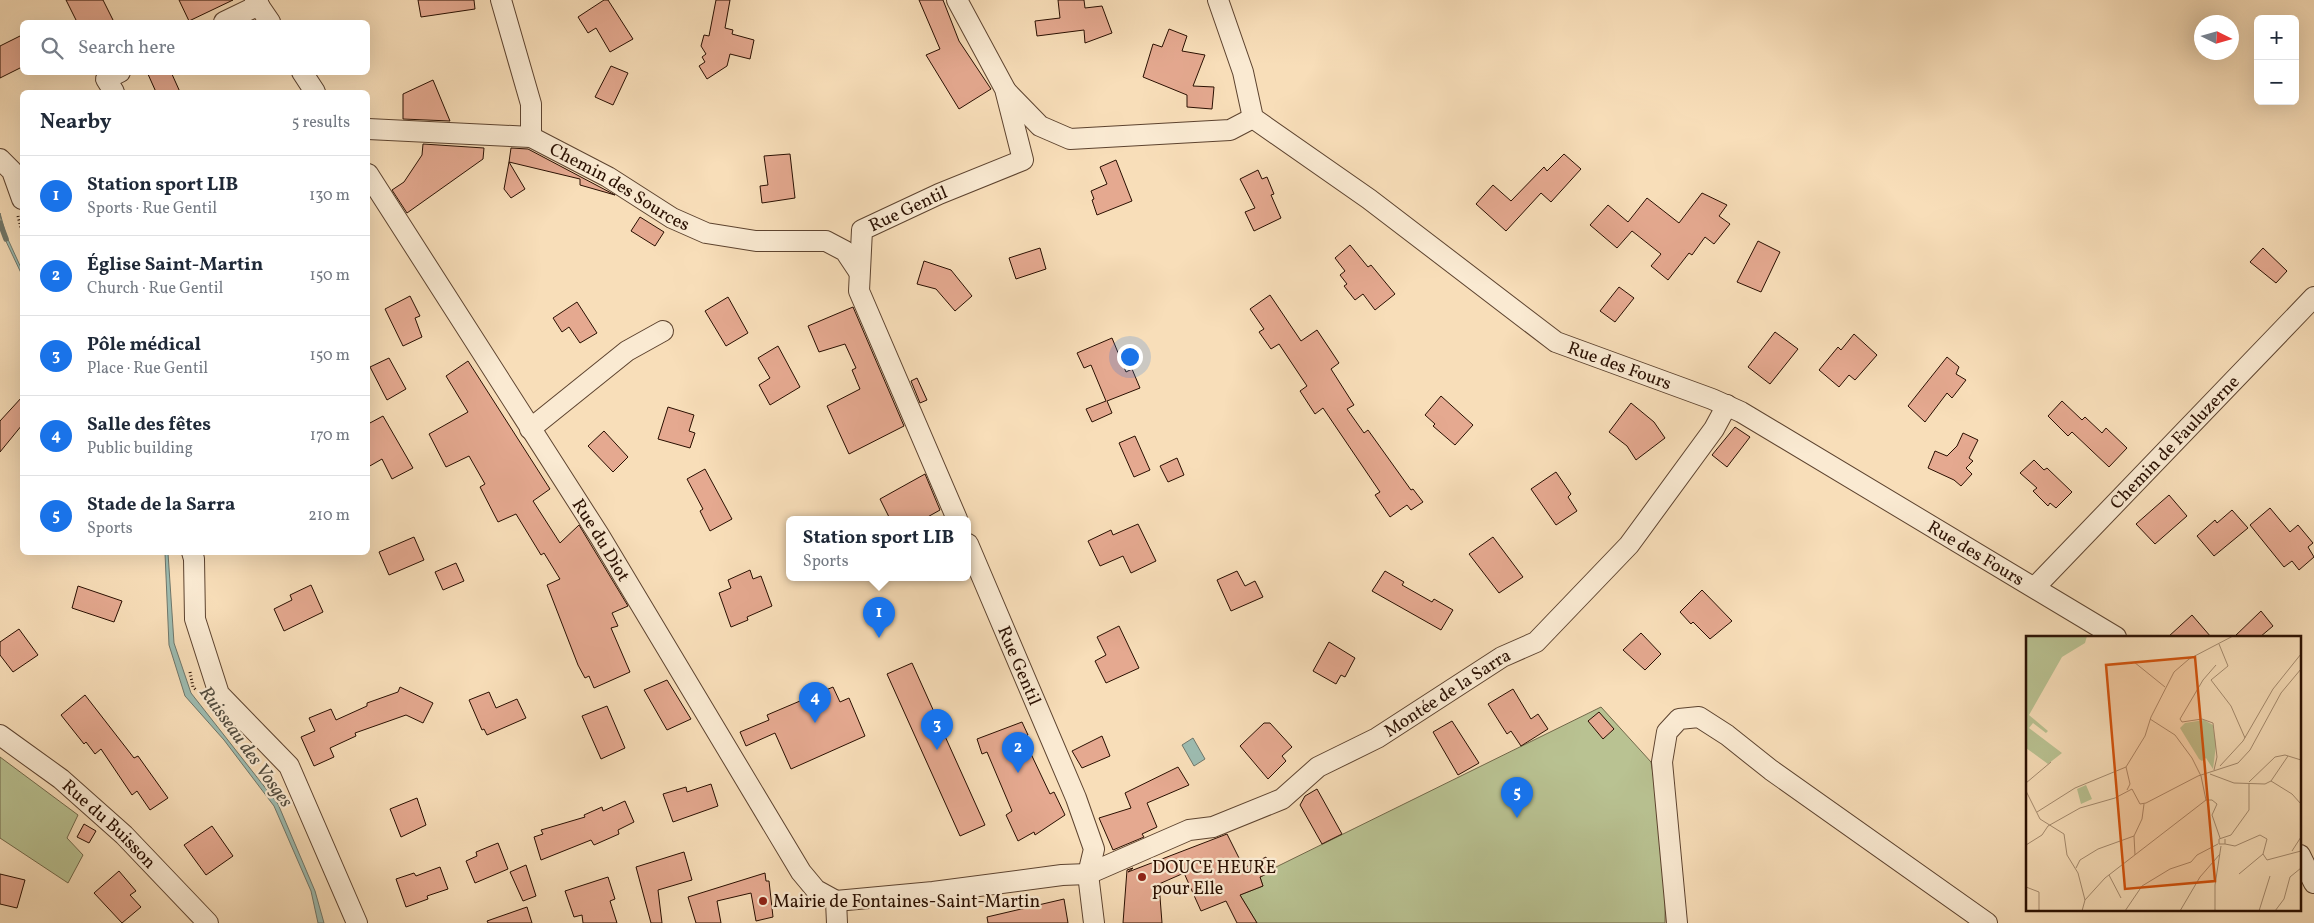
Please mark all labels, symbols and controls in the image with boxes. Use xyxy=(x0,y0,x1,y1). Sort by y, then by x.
north arrow xyxy=(2194,15,2239,60)
map controls xyxy=(2254,15,2299,105)
button: + xyxy=(2254,15,2299,60)
search box xyxy=(20,20,370,75)
icon: search xyxy=(38,34,66,62)
text: Search here xyxy=(78,35,175,61)
button: − xyxy=(2254,60,2299,105)
text: Nearby xyxy=(40,108,111,137)
text: 5 results xyxy=(292,112,350,134)
street label: Chemin des Sources xyxy=(545,138,693,238)
text: Station sport LIB xyxy=(87,172,238,198)
street label: Rue Gentil xyxy=(865,181,952,239)
text: 1 xyxy=(53,185,59,207)
text: 130 m xyxy=(309,185,350,207)
text: Sports · Rue Gentil xyxy=(87,198,217,220)
text: Église Saint-Martin xyxy=(87,252,263,278)
text: 2 xyxy=(52,265,60,287)
text: 150 m xyxy=(309,265,350,287)
text: Church · Rue Gentil xyxy=(87,278,223,300)
text: Pôle médical xyxy=(87,332,201,358)
street label: Rue des Fours xyxy=(1564,336,1675,397)
your location xyxy=(1117,344,1143,370)
text: 3 xyxy=(52,345,60,367)
text: 150 m xyxy=(309,345,350,367)
text: Place · Rue Gentil xyxy=(87,358,208,380)
street label: Chemin de Fauluzerne xyxy=(2105,371,2246,516)
text: Salle des fêtes xyxy=(87,412,211,438)
text: 4 xyxy=(51,425,61,447)
text: 170 m xyxy=(310,425,350,447)
text: Public building xyxy=(87,438,193,460)
text: Stade de la Sarra xyxy=(87,492,235,518)
street label: Rue du Diot xyxy=(565,494,635,587)
text: 5 xyxy=(52,505,60,527)
text: 210 m xyxy=(308,505,350,527)
popup xyxy=(786,516,971,581)
street label: Rue des Fours xyxy=(1922,516,2028,593)
text: Sports xyxy=(87,518,133,540)
text: Station sport LIB xyxy=(803,525,954,551)
text: Sports xyxy=(803,551,849,573)
pin: 1 xyxy=(863,597,895,638)
street label: Rue Gentil xyxy=(990,622,1046,710)
inset map xyxy=(2026,636,2302,910)
street label: Montée de la Sarra xyxy=(1380,644,1515,744)
water label: Ruisseau des Vosges xyxy=(192,681,298,813)
pin: 4 xyxy=(799,682,831,723)
pin: 3 xyxy=(921,709,953,750)
pin: 2 xyxy=(1002,732,1034,773)
street label: Rue du Buisson xyxy=(56,774,161,875)
pin: 5 xyxy=(1501,777,1533,818)
place label: DOUCE HEURE pour Elle xyxy=(1152,856,1276,902)
marker: DOUCE HEURE pour Elle xyxy=(1136,871,1148,883)
place label: Mairie de Fontaines-Saint-Martin xyxy=(773,890,1040,915)
marker: Mairie de Fontaines-Saint-Martin xyxy=(757,895,769,907)

